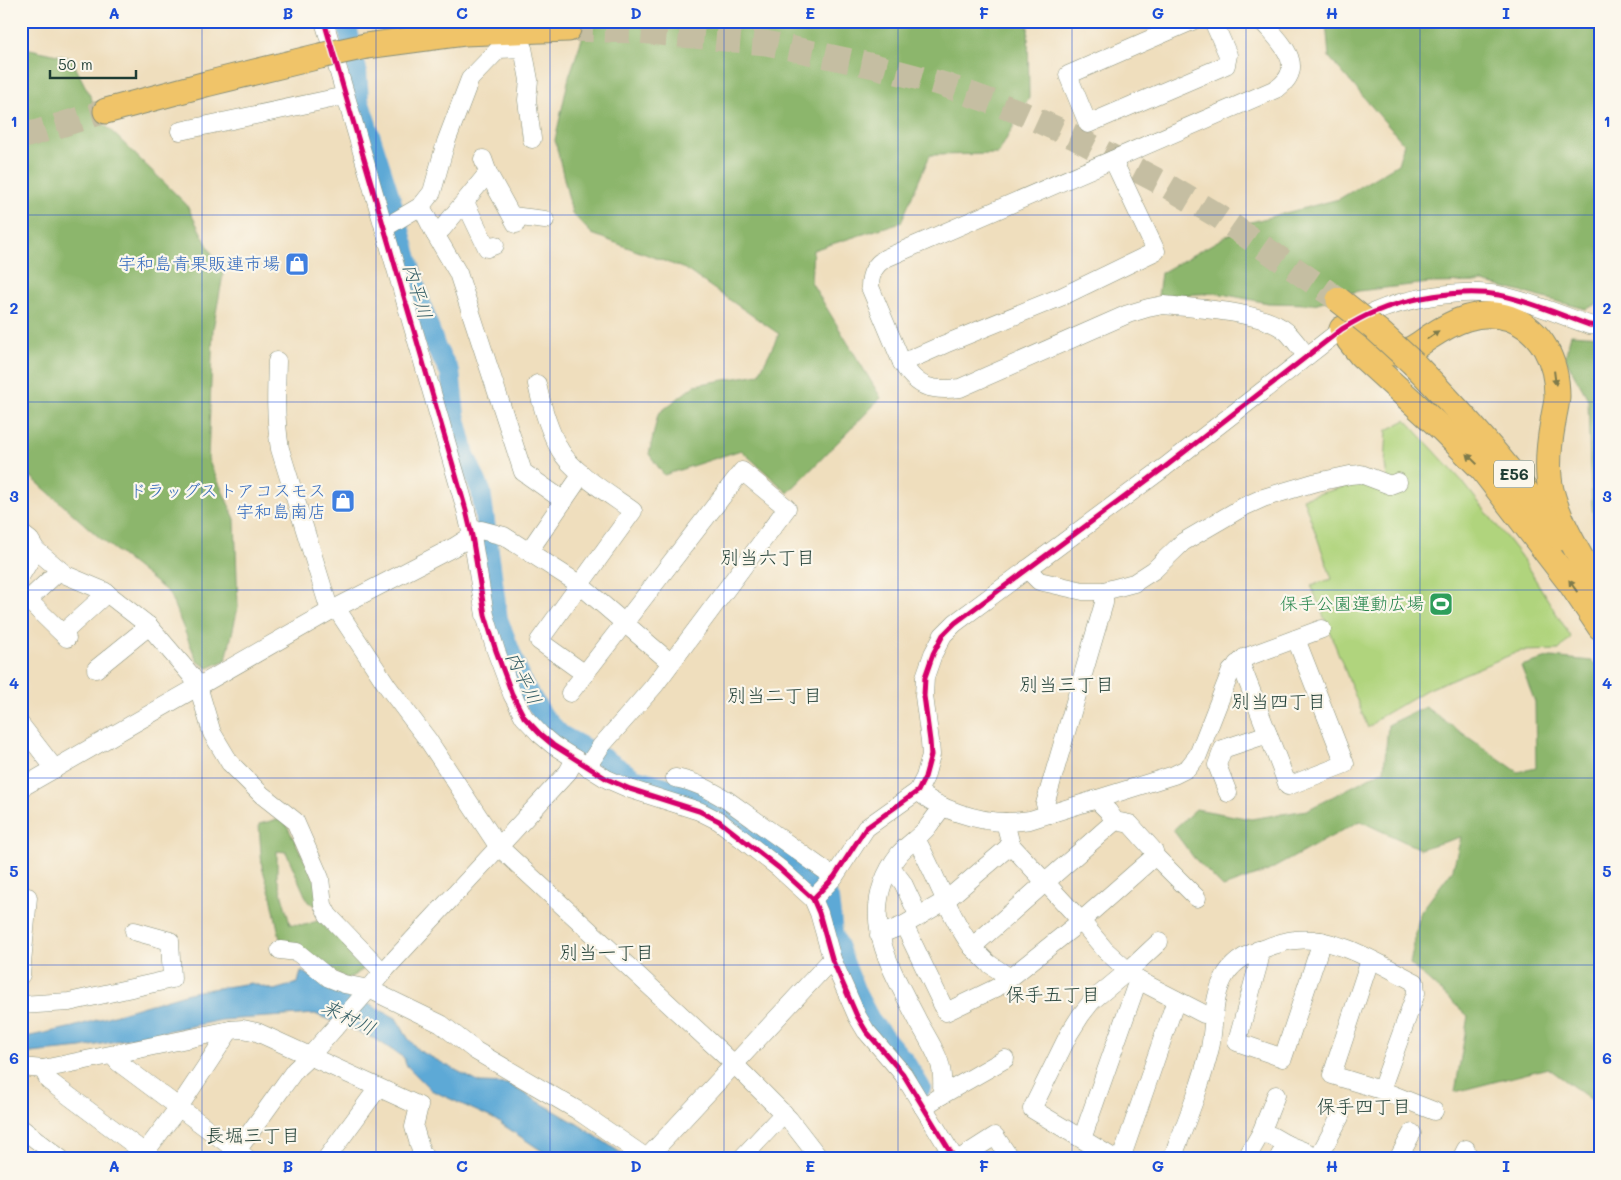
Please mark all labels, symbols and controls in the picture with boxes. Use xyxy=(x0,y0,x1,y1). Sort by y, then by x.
text: A xyxy=(108,2,120,23)
text: B xyxy=(283,2,293,23)
text: C xyxy=(456,2,468,23)
text: D xyxy=(630,2,642,23)
text: E xyxy=(805,2,815,23)
text: F xyxy=(979,2,989,23)
text: G xyxy=(1152,2,1164,23)
text: H xyxy=(1326,2,1338,23)
text: I xyxy=(1502,2,1510,23)
scale bar xyxy=(50,48,136,80)
text: 50 m xyxy=(58,54,93,74)
text: 1 xyxy=(10,110,18,131)
text: 1 xyxy=(1603,110,1611,131)
place label: 宇和島青果販連市場 xyxy=(118,251,280,275)
shop icon: 宇和島青果販連市場 xyxy=(284,251,310,277)
water label: 内平川 xyxy=(398,260,439,322)
text: 2 xyxy=(10,297,19,318)
text: 2 xyxy=(1603,297,1612,318)
one-way arrow xyxy=(1426,330,1439,340)
one-way arrow xyxy=(1551,370,1559,386)
one-way arrow xyxy=(1466,453,1478,465)
road number: E56 xyxy=(1494,460,1534,488)
place label: ドラッグストアコスモス 宇和島南店 xyxy=(129,478,326,523)
text: 3 xyxy=(9,485,19,506)
text: 3 xyxy=(1602,485,1612,506)
shop icon: ドラッグストアコスモス 宇和島南店 xyxy=(330,488,356,514)
district label: 別当六丁目 xyxy=(720,544,816,569)
one-way arrow xyxy=(1568,579,1578,593)
place label: 保手公園運動広場 xyxy=(1280,591,1424,615)
sports icon: 保手公園運動広場 xyxy=(1428,591,1454,617)
water label: 内平川 xyxy=(501,647,548,709)
district label: 別当三丁目 xyxy=(1019,671,1115,696)
text: 4 xyxy=(9,672,19,693)
text: 4 xyxy=(1602,672,1612,693)
district label: 別当二丁目 xyxy=(727,682,823,707)
district label: 別当四丁目 xyxy=(1231,688,1327,713)
text: 5 xyxy=(9,860,19,881)
text: 5 xyxy=(1602,860,1612,881)
district label: 別当一丁目 xyxy=(559,939,655,964)
district label: 保手五丁目 xyxy=(1005,981,1101,1006)
water label: 来村川 xyxy=(318,993,380,1040)
text: 6 xyxy=(9,1047,19,1068)
text: 6 xyxy=(1602,1047,1612,1068)
district label: 保手四丁目 xyxy=(1316,1093,1412,1118)
district label: 長堀三丁目 xyxy=(205,1122,301,1147)
text: A xyxy=(108,1155,120,1176)
text: B xyxy=(283,1155,293,1176)
text: C xyxy=(456,1155,468,1176)
text: D xyxy=(630,1155,642,1176)
text: E xyxy=(805,1155,815,1176)
text: F xyxy=(979,1155,989,1176)
text: G xyxy=(1152,1155,1164,1176)
text: H xyxy=(1326,1155,1338,1176)
text: I xyxy=(1502,1155,1510,1176)

